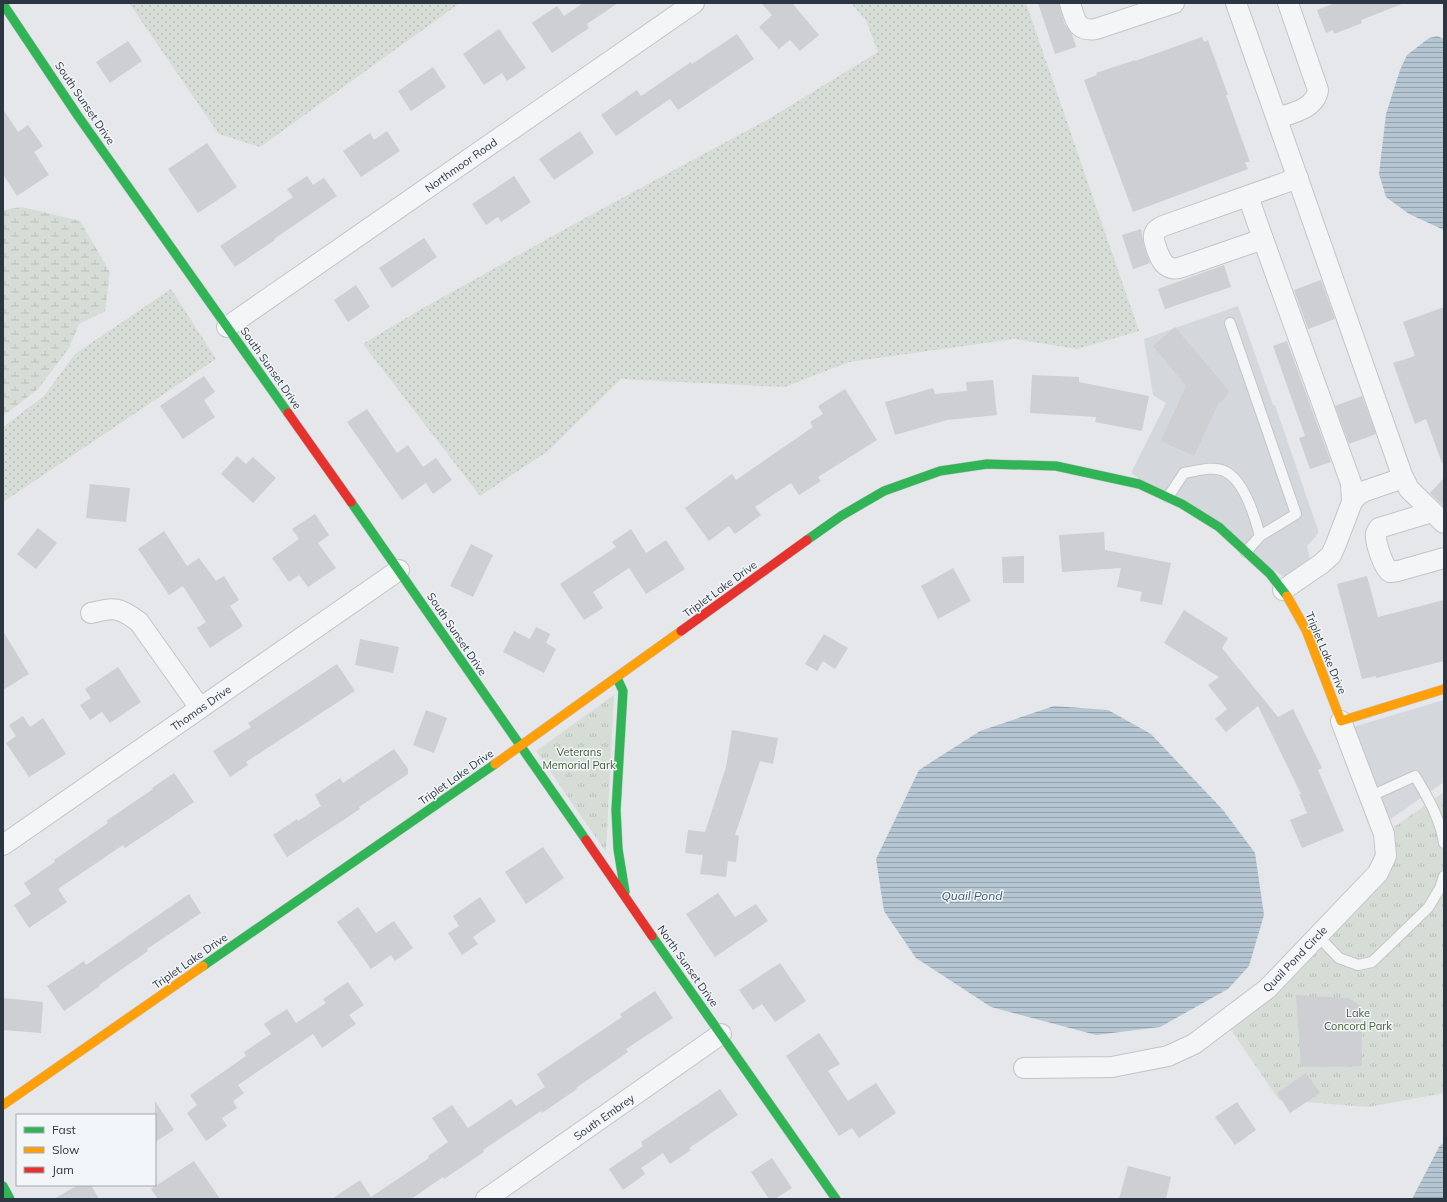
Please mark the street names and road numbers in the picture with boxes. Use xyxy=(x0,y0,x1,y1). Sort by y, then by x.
street label: South Sunset Drive xyxy=(52,59,118,147)
street label: Northmoor Road xyxy=(422,135,500,195)
street label: South Sunset Drive xyxy=(237,324,305,412)
street label: Triplet Lake Drive xyxy=(680,558,760,620)
street label: South Sunset Drive xyxy=(424,590,490,678)
street label: Triplet Lake Drive xyxy=(1302,610,1350,696)
street label: Thomas Drive xyxy=(168,682,234,734)
street label: Triplet Lake Drive xyxy=(416,746,496,808)
street label: North Sunset Drive xyxy=(655,923,721,1009)
street label: Quail Pond Circle xyxy=(1260,923,1330,995)
street label: Triplet Lake Drive xyxy=(150,930,230,992)
street label: South Embrey xyxy=(571,1091,637,1143)

